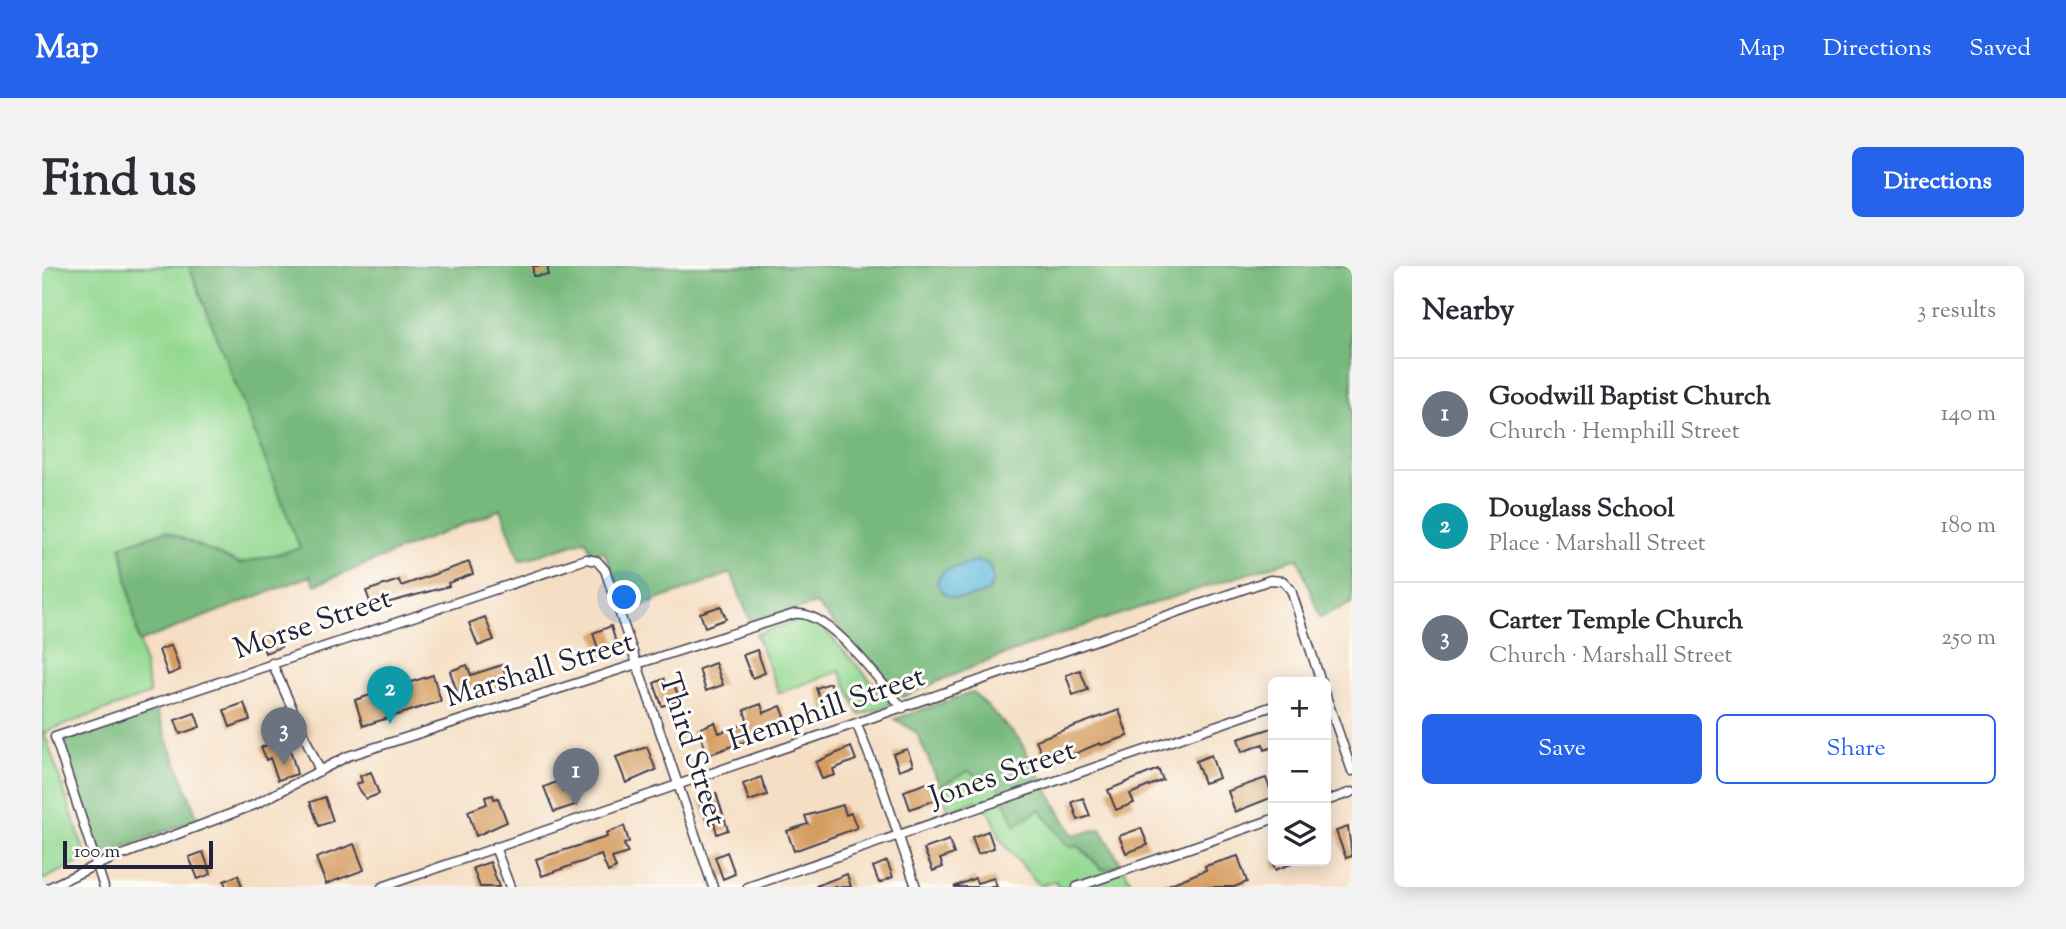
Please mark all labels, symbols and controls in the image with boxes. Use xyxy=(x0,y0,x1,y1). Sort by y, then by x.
text: Map xyxy=(35,25,99,73)
text: Map xyxy=(1739,32,1785,66)
text: Directions xyxy=(1823,32,1931,66)
text: Saved xyxy=(1969,32,2031,66)
text: Find us xyxy=(42,147,196,217)
button: Directions xyxy=(1852,147,2024,217)
text: Nearby xyxy=(1422,290,1514,333)
text: 3 results xyxy=(1917,295,1996,328)
text: Goodwill Baptist Church xyxy=(1489,379,1771,416)
text: 1 xyxy=(1441,398,1449,431)
text: 140 m xyxy=(1941,398,1996,431)
text: Church · Hemphill Street xyxy=(1489,416,1740,449)
text: Douglass School xyxy=(1489,491,1674,528)
text: 2 xyxy=(1440,510,1450,543)
text: 180 m xyxy=(1941,510,1996,543)
text: Place · Marshall Street xyxy=(1489,528,1706,561)
street label: Morse Street xyxy=(228,578,398,672)
your location xyxy=(607,580,641,614)
text: Carter Temple Church xyxy=(1489,603,1743,640)
street label: Marshall Street xyxy=(440,622,640,720)
text: 3 xyxy=(1440,622,1450,655)
text: 250 m xyxy=(1941,622,1996,655)
text: Church · Marshall Street xyxy=(1489,640,1732,673)
street label: Hemphill Street xyxy=(723,656,931,764)
pin: 2 xyxy=(367,666,413,724)
street label: Third Street xyxy=(646,668,736,832)
map controls xyxy=(1268,677,1331,866)
button: + xyxy=(1268,677,1331,740)
pin: 3 xyxy=(261,707,307,765)
button: Save xyxy=(1422,714,1702,784)
button: Share xyxy=(1716,714,1996,784)
street label: Jones Street xyxy=(922,730,1082,821)
button: − xyxy=(1268,740,1331,803)
pin: 1 xyxy=(553,748,599,806)
button: layers xyxy=(1268,803,1331,866)
scale bar xyxy=(63,838,214,870)
text: 100 m xyxy=(74,839,120,866)

